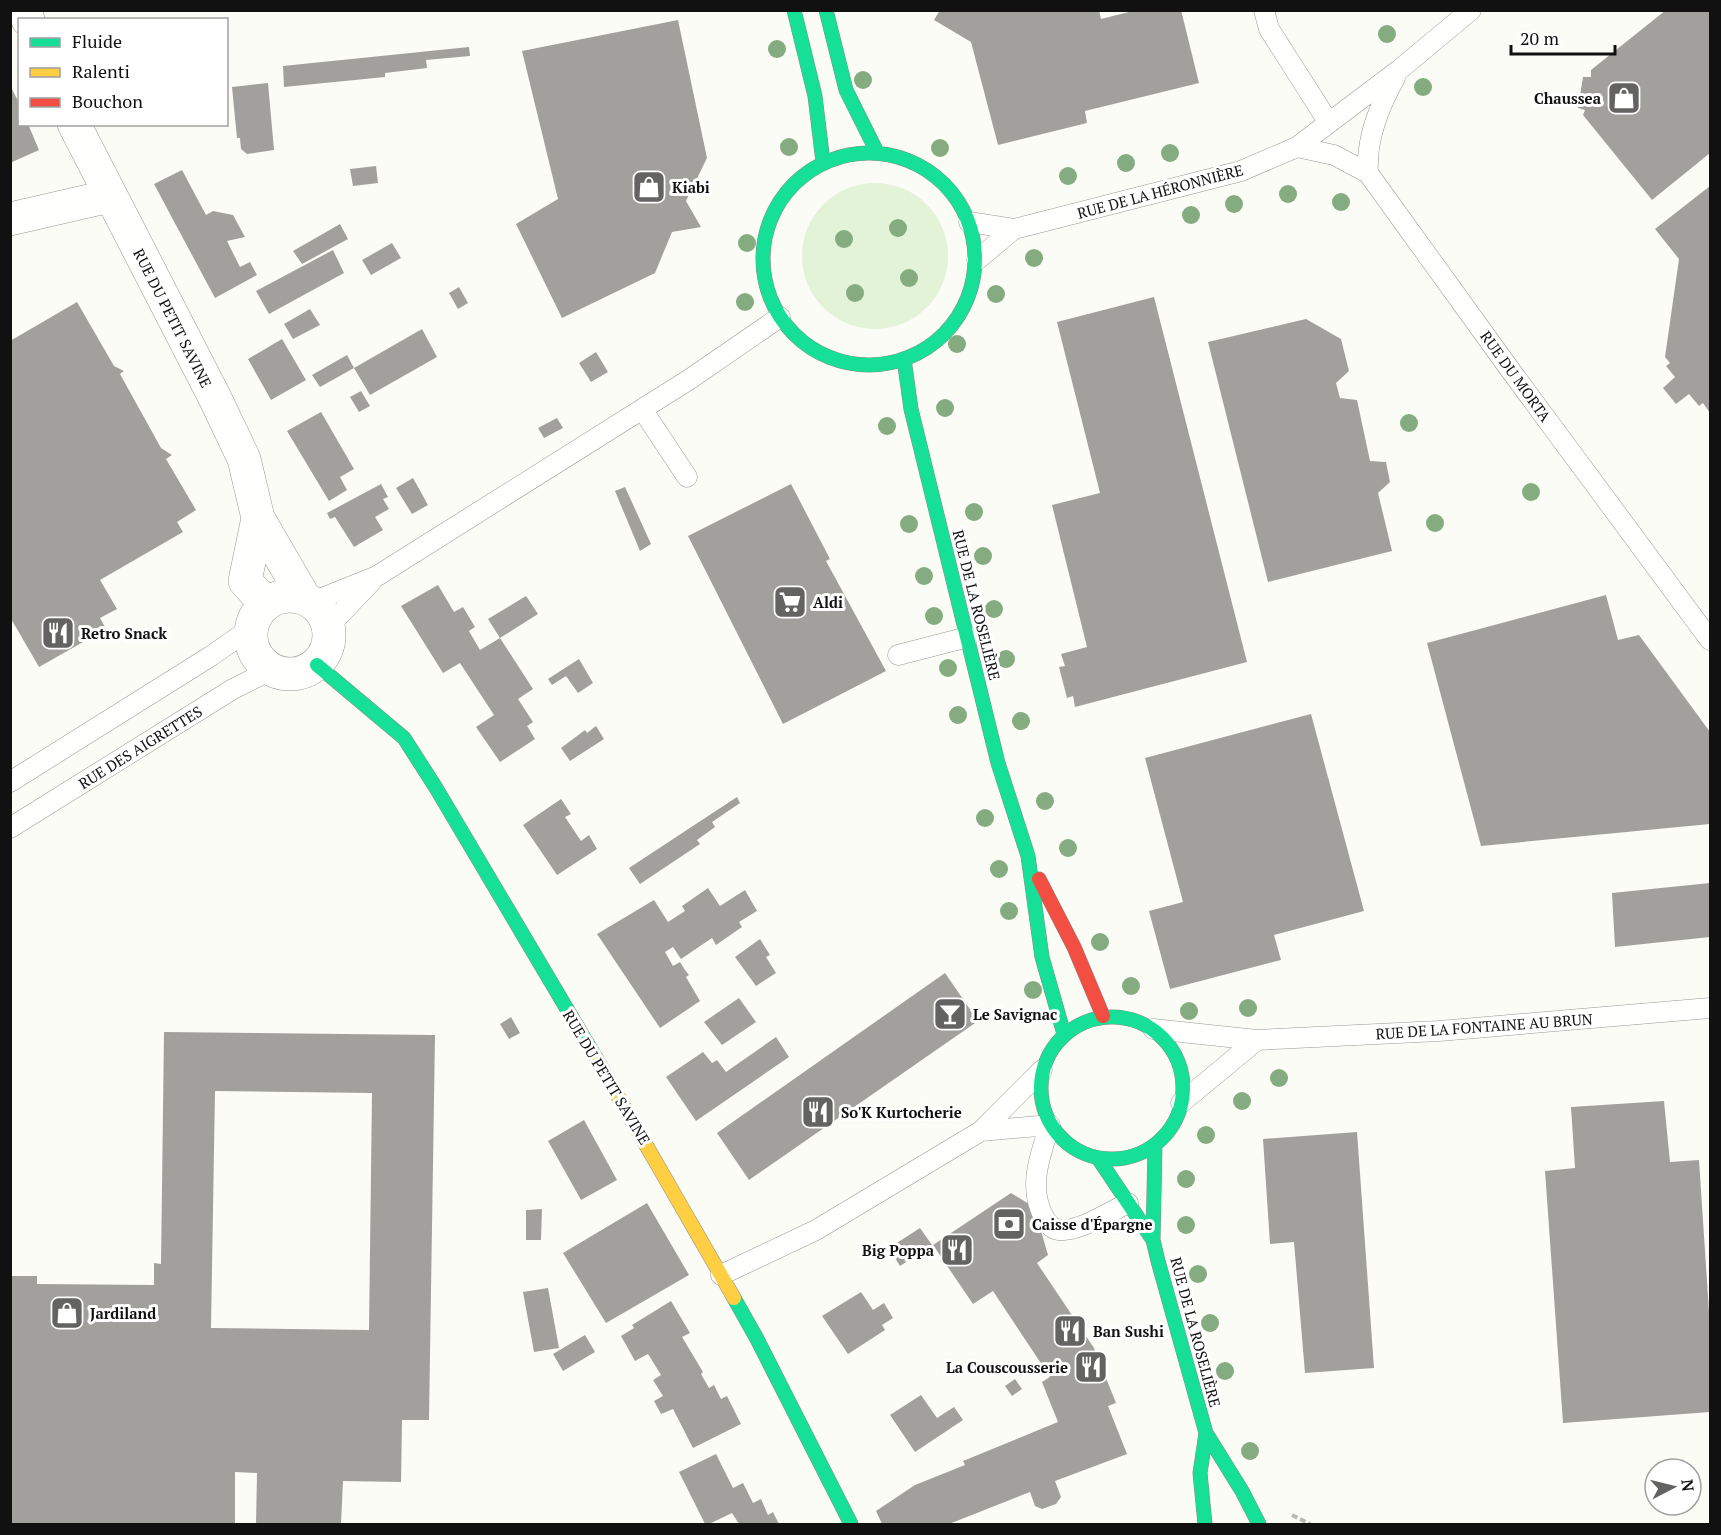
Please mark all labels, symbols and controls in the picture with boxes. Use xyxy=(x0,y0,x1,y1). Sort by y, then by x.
legend xyxy=(18,18,228,126)
scale bar xyxy=(1511,18,1614,56)
text: 20 m xyxy=(1520,26,1560,50)
text: Fluide xyxy=(72,29,122,53)
text: Ralenti xyxy=(72,59,130,83)
shop icon: Chaussea xyxy=(1606,80,1642,116)
place label: Chaussea xyxy=(1534,88,1602,108)
text: Bouchon xyxy=(72,89,143,113)
street label: RUE DE LA HÉRONNIÈRE xyxy=(1075,159,1245,223)
shop icon: Kiabi xyxy=(631,169,667,205)
place label: Kiabi xyxy=(672,177,710,197)
street label: RUE DU PETIT SAVINE xyxy=(129,245,217,391)
street label: RUE DU MORTA xyxy=(1476,327,1556,426)
street label: RUE DE LA ROSELIÈRE xyxy=(949,528,1005,682)
supermarket icon: Aldi xyxy=(772,584,808,620)
place label: Aldi xyxy=(813,592,843,612)
restaurant icon: Retro Snack xyxy=(40,615,76,651)
place label: Retro Snack xyxy=(81,623,167,643)
street label: RUE DES AIGRETTES xyxy=(74,701,206,793)
bar icon: Le Savignac xyxy=(932,996,968,1032)
place label: Le Savignac xyxy=(973,1004,1057,1024)
street label: RUE DU PETIT SAVINE xyxy=(559,1006,655,1148)
street label: RUE DE LA FONTAINE AU BRUN xyxy=(1375,1008,1593,1044)
restaurant icon: So'K Kurtocherie xyxy=(800,1094,836,1130)
place label: So'K Kurtocherie xyxy=(841,1102,962,1122)
bank icon: Caisse d'Épargne xyxy=(991,1206,1027,1242)
place label: Caisse d'Épargne xyxy=(1032,1214,1153,1234)
restaurant icon: Big Poppa xyxy=(939,1232,975,1268)
place label: Big Poppa xyxy=(862,1240,935,1260)
street label: RUE DE LA ROSELIÈRE xyxy=(1166,1255,1226,1409)
shop icon: Jardiland xyxy=(49,1295,85,1331)
place label: Jardiland xyxy=(90,1303,156,1323)
restaurant icon: Ban Sushi xyxy=(1052,1313,1088,1349)
place label: Ban Sushi xyxy=(1093,1321,1164,1341)
restaurant icon: La Couscousserie xyxy=(1073,1349,1109,1385)
place label: La Couscousserie xyxy=(946,1357,1068,1377)
north arrow xyxy=(1643,1457,1703,1517)
text: N xyxy=(1676,1478,1700,1493)

